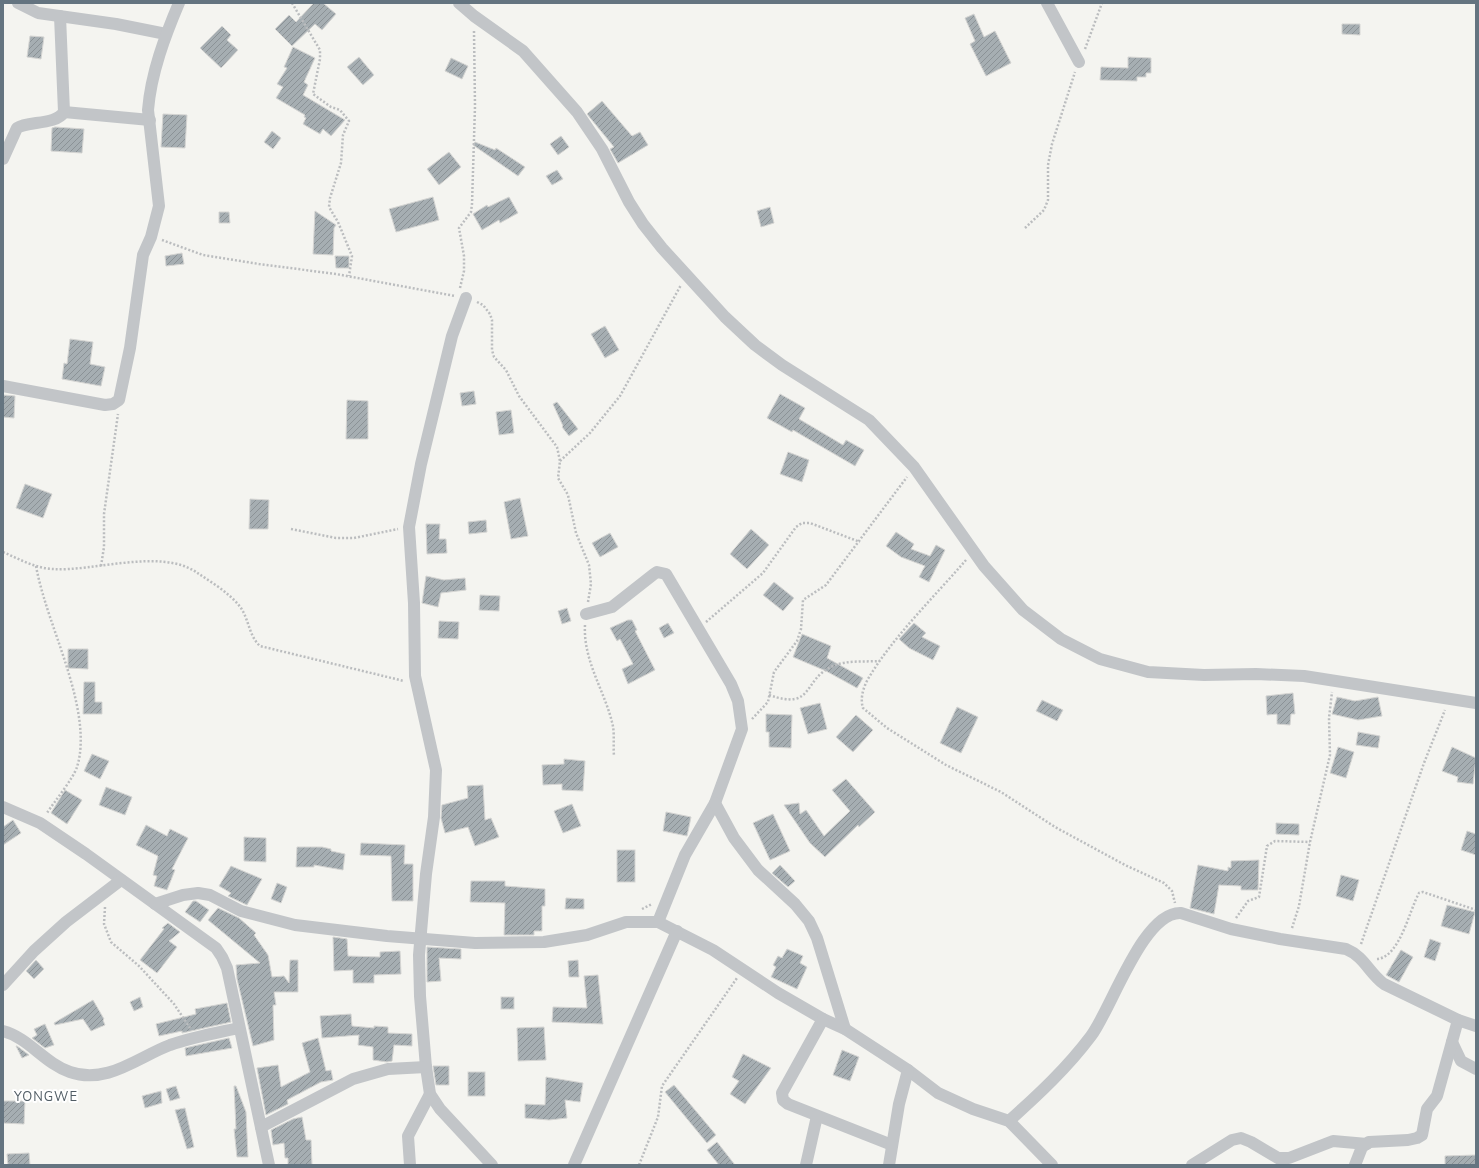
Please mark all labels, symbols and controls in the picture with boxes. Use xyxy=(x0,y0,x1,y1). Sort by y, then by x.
district label: YONGWE xyxy=(13,1088,78,1106)

